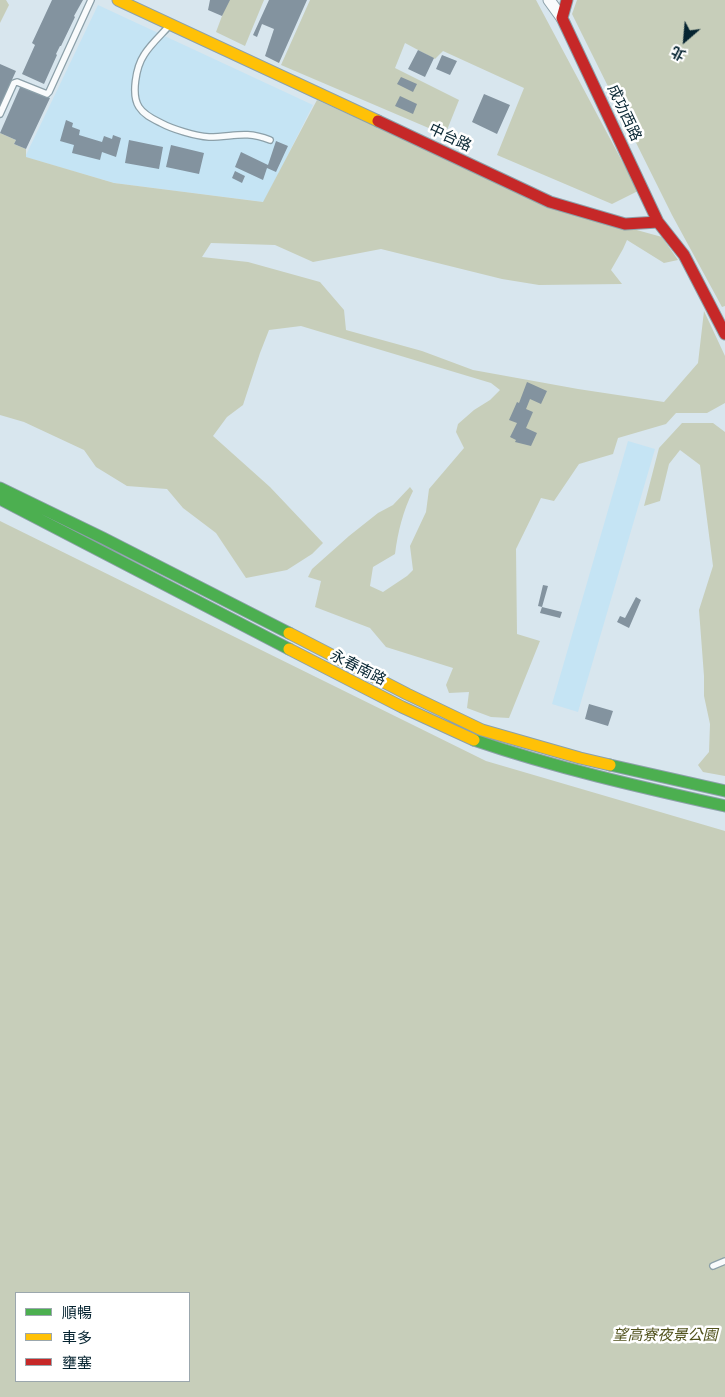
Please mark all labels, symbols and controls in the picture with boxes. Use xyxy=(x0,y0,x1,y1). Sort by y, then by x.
north arrow xyxy=(660,15,710,65)
text: 北 xyxy=(668,42,689,65)
street label: 成功西路 xyxy=(603,82,645,144)
street label: 中台路 xyxy=(426,120,474,156)
street label: 永春南路 xyxy=(327,646,389,690)
legend xyxy=(15,1292,190,1382)
text: 順暢 xyxy=(62,1303,92,1322)
park label: 望高寮夜景公園 xyxy=(613,1327,717,1345)
text: 車多 xyxy=(62,1328,92,1347)
text: 壅塞 xyxy=(62,1353,92,1372)

